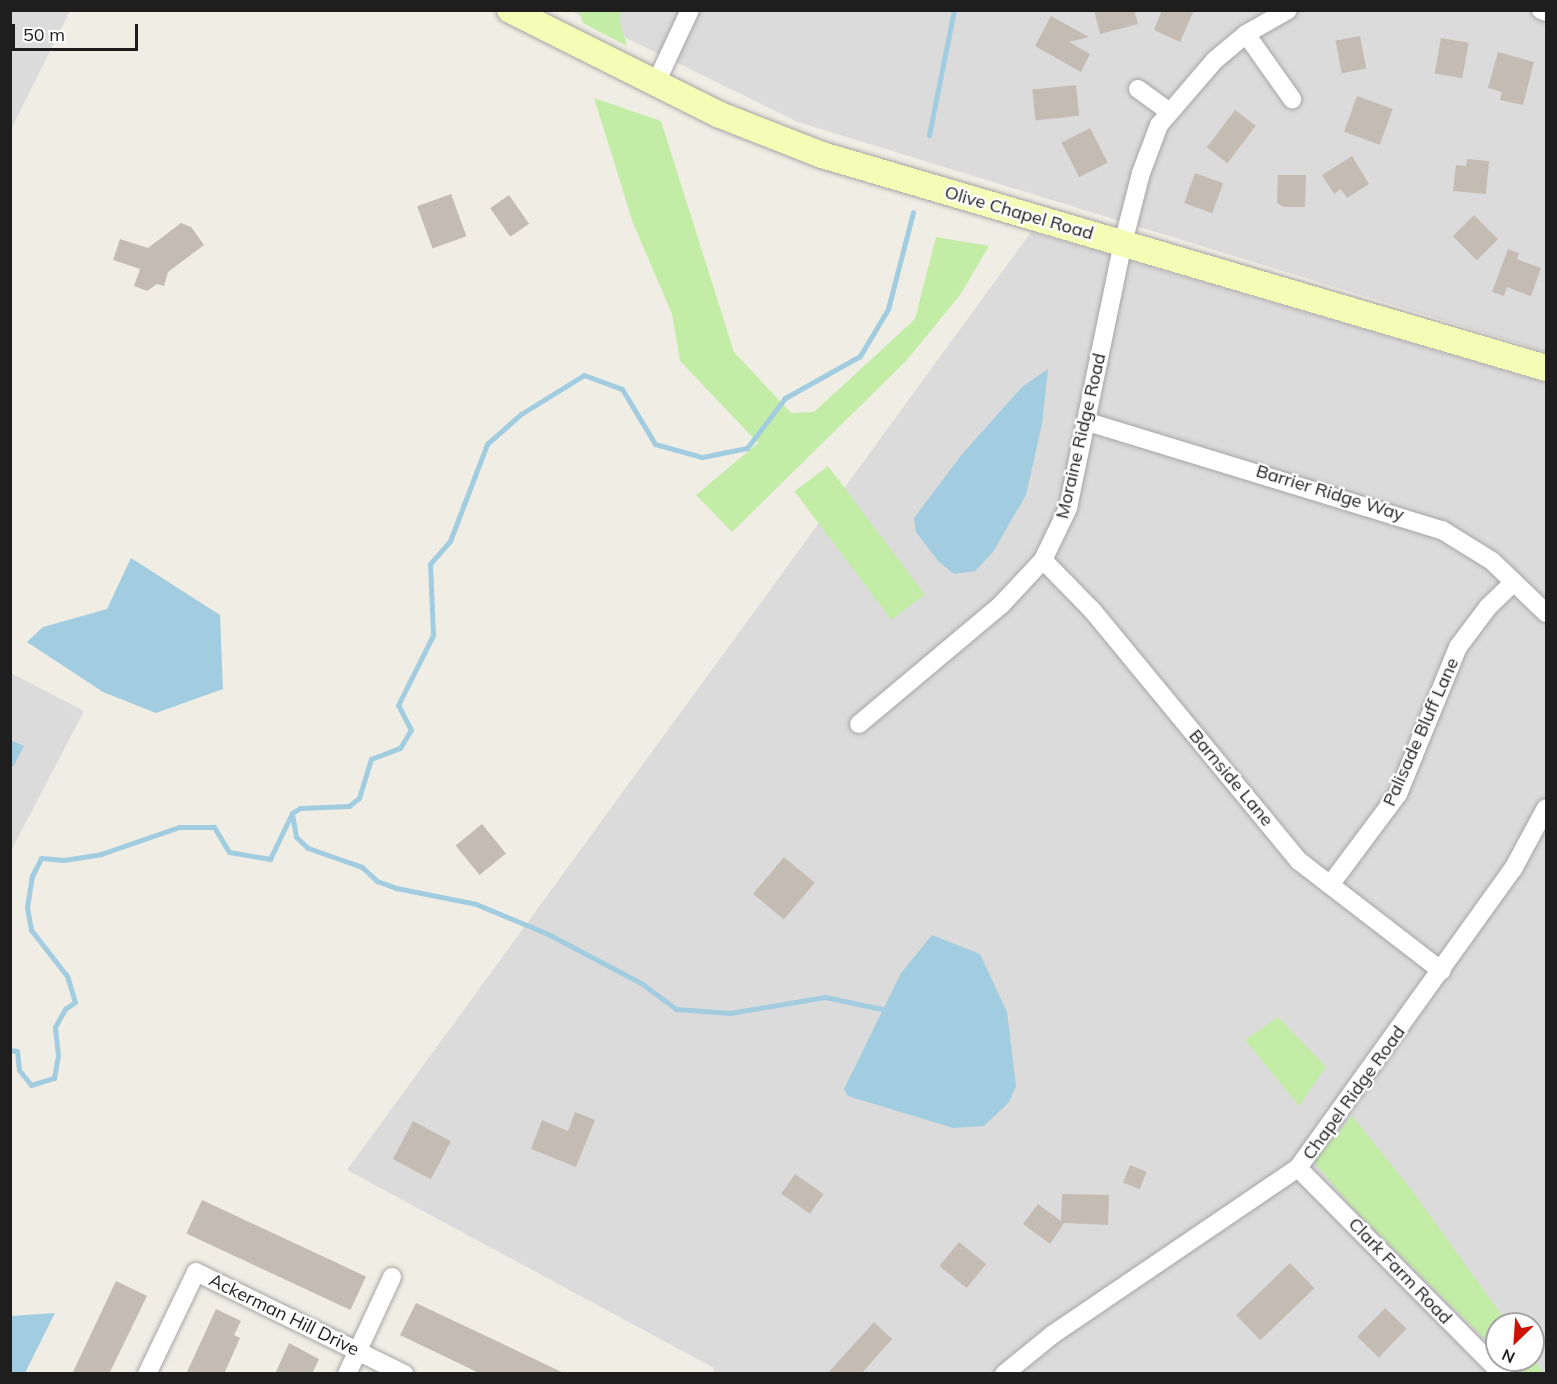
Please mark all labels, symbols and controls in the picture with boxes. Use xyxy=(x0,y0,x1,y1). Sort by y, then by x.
scale bar xyxy=(15,12,141,50)
text: 50 m xyxy=(23,23,65,46)
street label: Olive Chapel Road xyxy=(942,181,1096,245)
street label: Moraine Ridge Road xyxy=(1051,351,1111,521)
street label: Barrier Ridge Way xyxy=(1253,460,1407,526)
street label: Palisade Bluff Lane xyxy=(1379,654,1463,810)
street label: Barnside Lane xyxy=(1184,725,1278,831)
street label: Chapel Ridge Road xyxy=(1298,1022,1410,1164)
street label: Clark Farm Road xyxy=(1344,1213,1456,1329)
street label: Ackerman Hill Drive xyxy=(206,1269,362,1361)
north arrow xyxy=(1485,1312,1545,1372)
text: N xyxy=(1499,1345,1518,1368)

